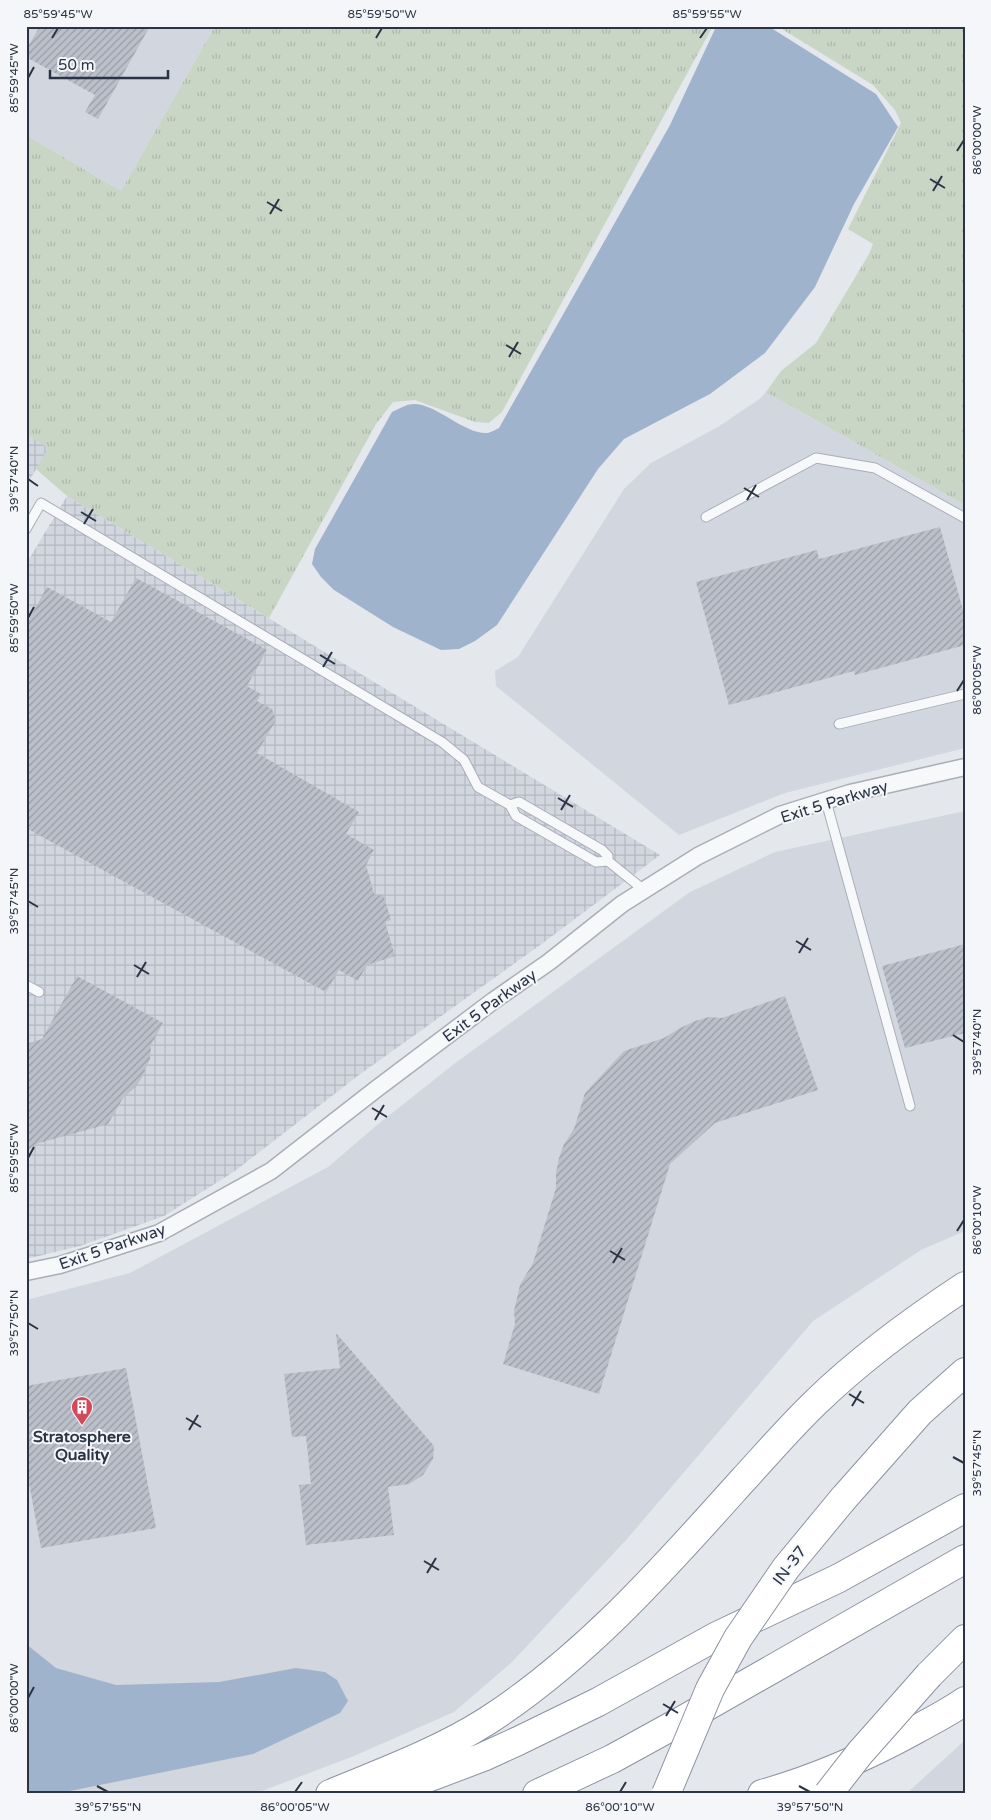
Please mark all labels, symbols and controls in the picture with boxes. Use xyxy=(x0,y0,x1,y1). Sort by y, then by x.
text: 85°59'45"W xyxy=(23,7,93,21)
text: 85°59'50"W xyxy=(347,7,417,21)
text: 85°59'55"W xyxy=(672,7,742,21)
text: 85°59'45"W xyxy=(7,43,21,113)
scale bar xyxy=(50,48,168,80)
text: 50 m xyxy=(58,56,95,74)
text: 86°00'00"W xyxy=(970,105,984,175)
text: 39°57'40"N xyxy=(7,446,21,513)
text: 85°59'50"W xyxy=(7,583,21,653)
text: 86°00'05"W xyxy=(970,645,984,715)
street label: Exit 5 Parkway xyxy=(778,776,891,828)
text: 39°57'45"N xyxy=(7,868,21,935)
street label: Exit 5 Parkway xyxy=(439,965,541,1047)
text: 39°57'40"N xyxy=(970,1009,984,1076)
text: 85°59'55"W xyxy=(7,1123,21,1193)
text: 86°00'10"W xyxy=(970,1185,984,1255)
street label: Exit 5 Parkway xyxy=(56,1219,169,1275)
text: 39°57'50"N xyxy=(7,1290,21,1357)
building icon: Stratosphere Quality xyxy=(70,1395,94,1426)
place label: Stratosphere Quality xyxy=(33,1427,131,1465)
text: 39°57'45"N xyxy=(970,1430,984,1497)
street label: IN-37 xyxy=(769,1542,811,1589)
text: 86°00'00"W xyxy=(7,1663,21,1733)
text: 39°57'55"N xyxy=(75,1800,142,1814)
text: 86°00'05"W xyxy=(260,1800,330,1814)
text: 86°00'10"W xyxy=(585,1800,655,1814)
text: 39°57'50"N xyxy=(777,1800,844,1814)

